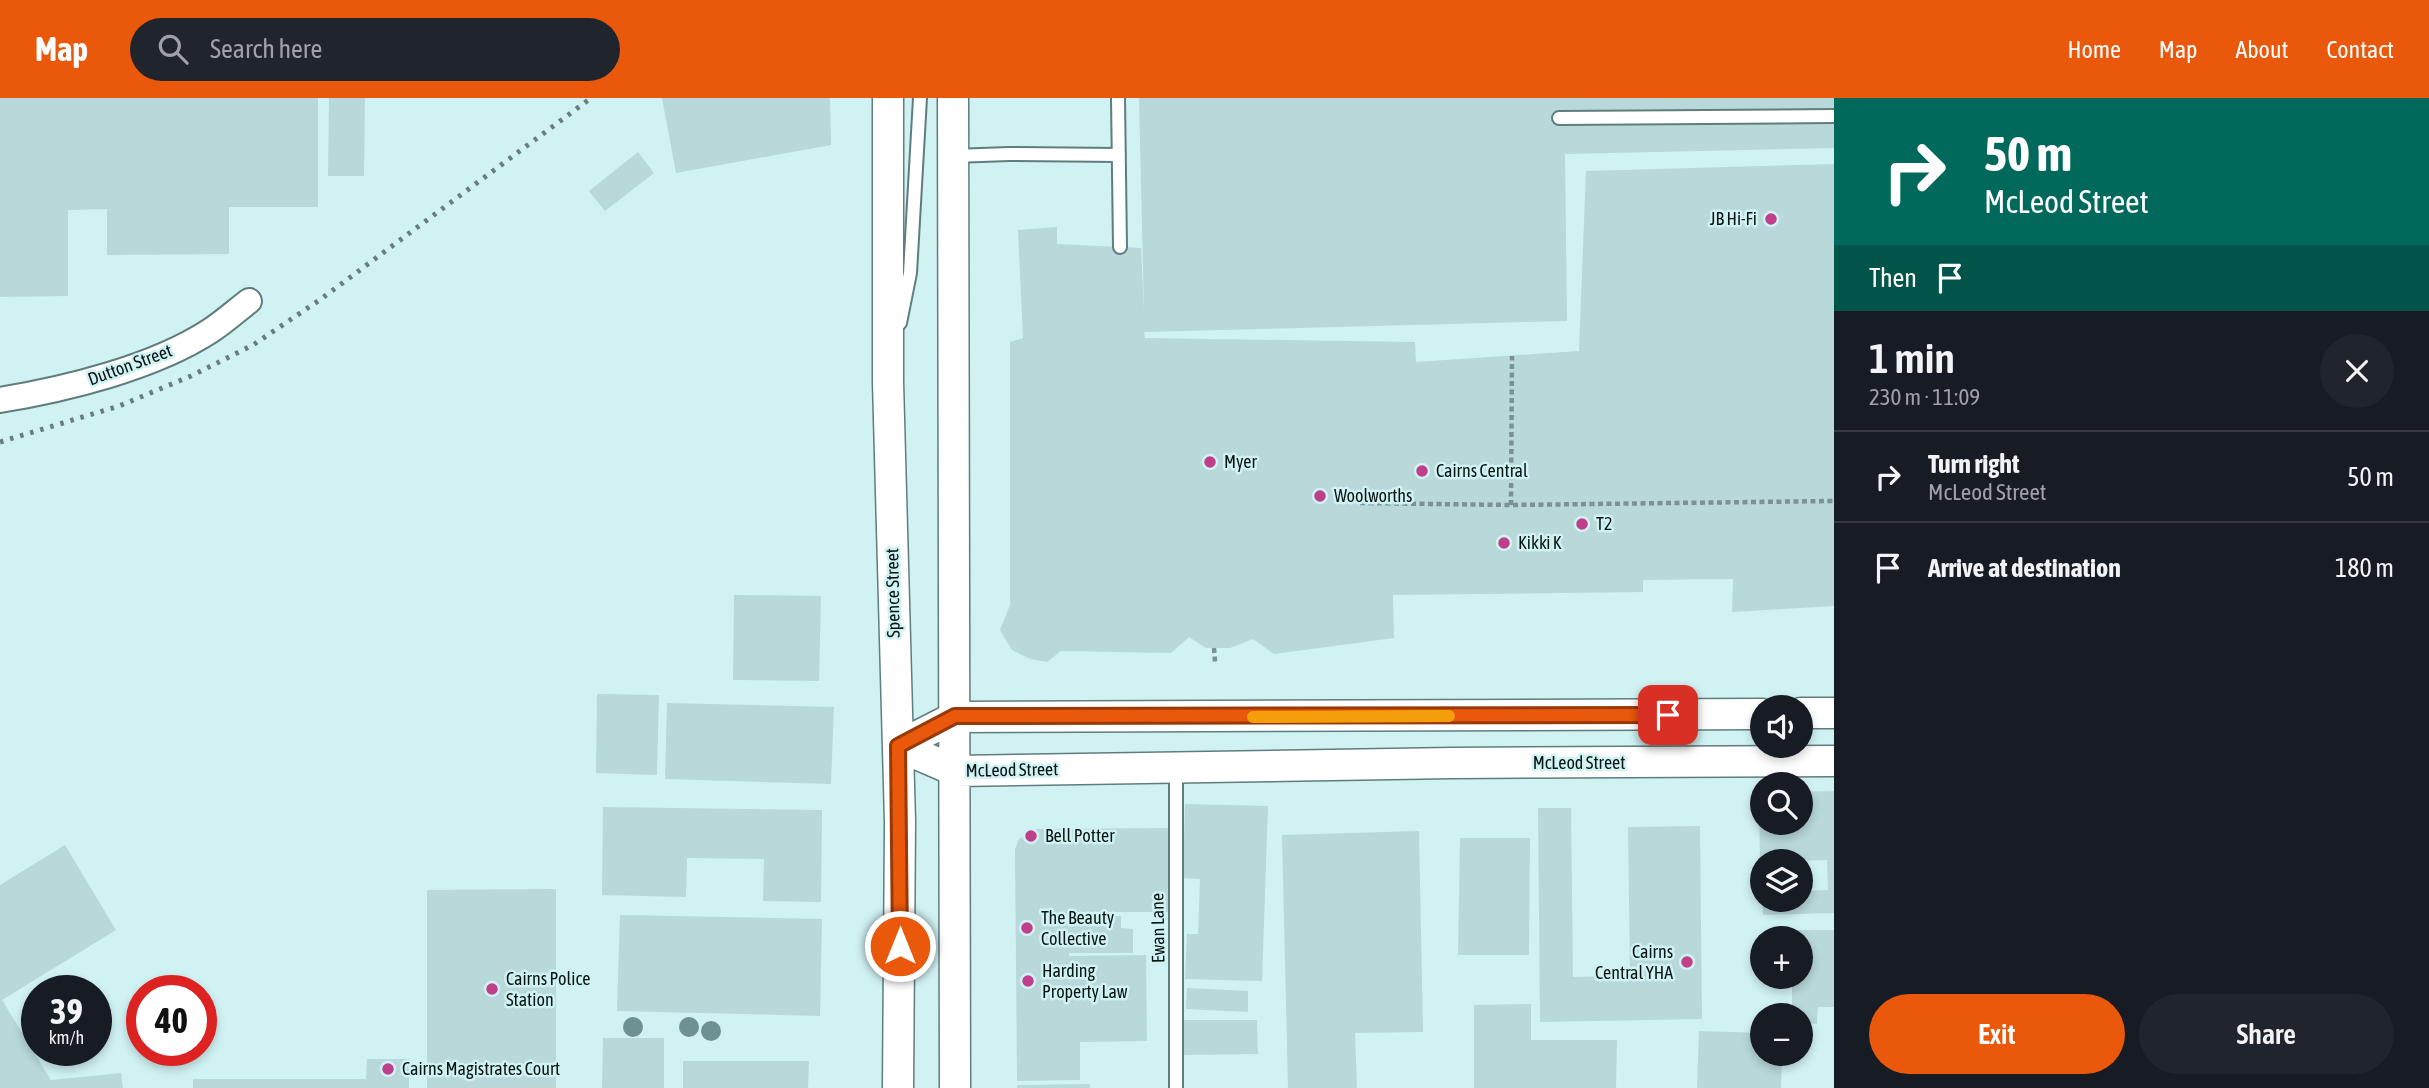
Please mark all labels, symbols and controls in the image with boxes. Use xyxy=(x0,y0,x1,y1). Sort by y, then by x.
search box xyxy=(130,18,620,81)
text: Map xyxy=(35,30,88,68)
icon: search xyxy=(154,30,192,68)
text: Search here xyxy=(210,34,322,64)
text: Home xyxy=(2067,36,2121,63)
text: Map xyxy=(2159,36,2197,63)
text: About xyxy=(2235,36,2288,63)
text: Contact xyxy=(2326,36,2394,63)
text: 50 m xyxy=(1984,125,2072,181)
icon: right xyxy=(1869,126,1960,217)
text: McLeod Street xyxy=(1984,183,2149,220)
place label: JB Hi-Fi xyxy=(1710,208,1757,229)
marker: JB Hi-Fi xyxy=(1763,211,1779,227)
icon: arrive xyxy=(1931,259,1969,297)
text: Then xyxy=(1869,263,1917,293)
text: 1 min xyxy=(1869,334,1955,382)
button: close xyxy=(2320,334,2394,408)
street label: Dutton Street xyxy=(85,340,175,389)
text: 230 m · 11:09 xyxy=(1869,384,1980,410)
text: Turn right xyxy=(1928,449,2019,479)
place label: Myer xyxy=(1224,451,1257,472)
marker: Myer xyxy=(1202,454,1218,470)
icon: right xyxy=(1869,458,1907,496)
place label: Cairns Central xyxy=(1436,460,1528,481)
text: 50 m xyxy=(2347,462,2394,492)
marker: Cairns Central xyxy=(1414,463,1430,479)
text: McLeod Street xyxy=(1928,479,2046,505)
place label: Woolworths xyxy=(1334,485,1412,506)
marker: Woolworths xyxy=(1312,488,1328,504)
place label: T2 xyxy=(1596,513,1612,534)
marker: T2 xyxy=(1574,516,1590,532)
place label: Kikki K xyxy=(1518,532,1562,553)
marker: Kikki K xyxy=(1496,535,1512,551)
street label: Spence Street xyxy=(881,548,904,638)
icon: arrive xyxy=(1869,549,1907,587)
text: Arrive at destination xyxy=(1928,553,2121,583)
text: 180 m xyxy=(2335,553,2394,583)
pin xyxy=(1638,685,1698,745)
map controls xyxy=(1750,695,1813,1066)
button: sound xyxy=(1750,695,1813,758)
icon: arrive xyxy=(1649,696,1687,734)
street label: McLeod Street xyxy=(1533,752,1625,773)
street label: McLeod Street xyxy=(965,758,1059,781)
button: search xyxy=(1750,772,1813,835)
place label: Bell Potter xyxy=(1045,825,1115,846)
marker: Bell Potter xyxy=(1023,828,1039,844)
button: layers xyxy=(1750,849,1813,912)
street label: Ewan Lane xyxy=(1146,893,1169,963)
place label: The Beauty Collective xyxy=(1041,907,1114,949)
position arrow xyxy=(863,909,937,983)
marker: The Beauty Collective xyxy=(1019,920,1035,936)
button: + xyxy=(1750,926,1813,989)
place label: Cairns Central YHA xyxy=(1595,941,1673,983)
marker: Cairns Central YHA xyxy=(1679,954,1695,970)
place label: Harding Property Law xyxy=(1042,960,1128,1002)
place label: Cairns Police Station xyxy=(506,968,590,1010)
marker: Harding Property Law xyxy=(1020,973,1036,989)
speed limit sign: 40 xyxy=(126,975,217,1066)
marker: Cairns Police Station xyxy=(484,981,500,997)
text: 39 xyxy=(50,991,83,1031)
button: Exit xyxy=(1869,994,2125,1074)
button: Share xyxy=(2139,994,2394,1074)
button: − xyxy=(1750,1003,1813,1066)
text: km/h xyxy=(49,1027,84,1048)
place label: Cairns Magistrates Court xyxy=(402,1058,560,1079)
marker: Cairns Magistrates Court xyxy=(380,1061,396,1077)

